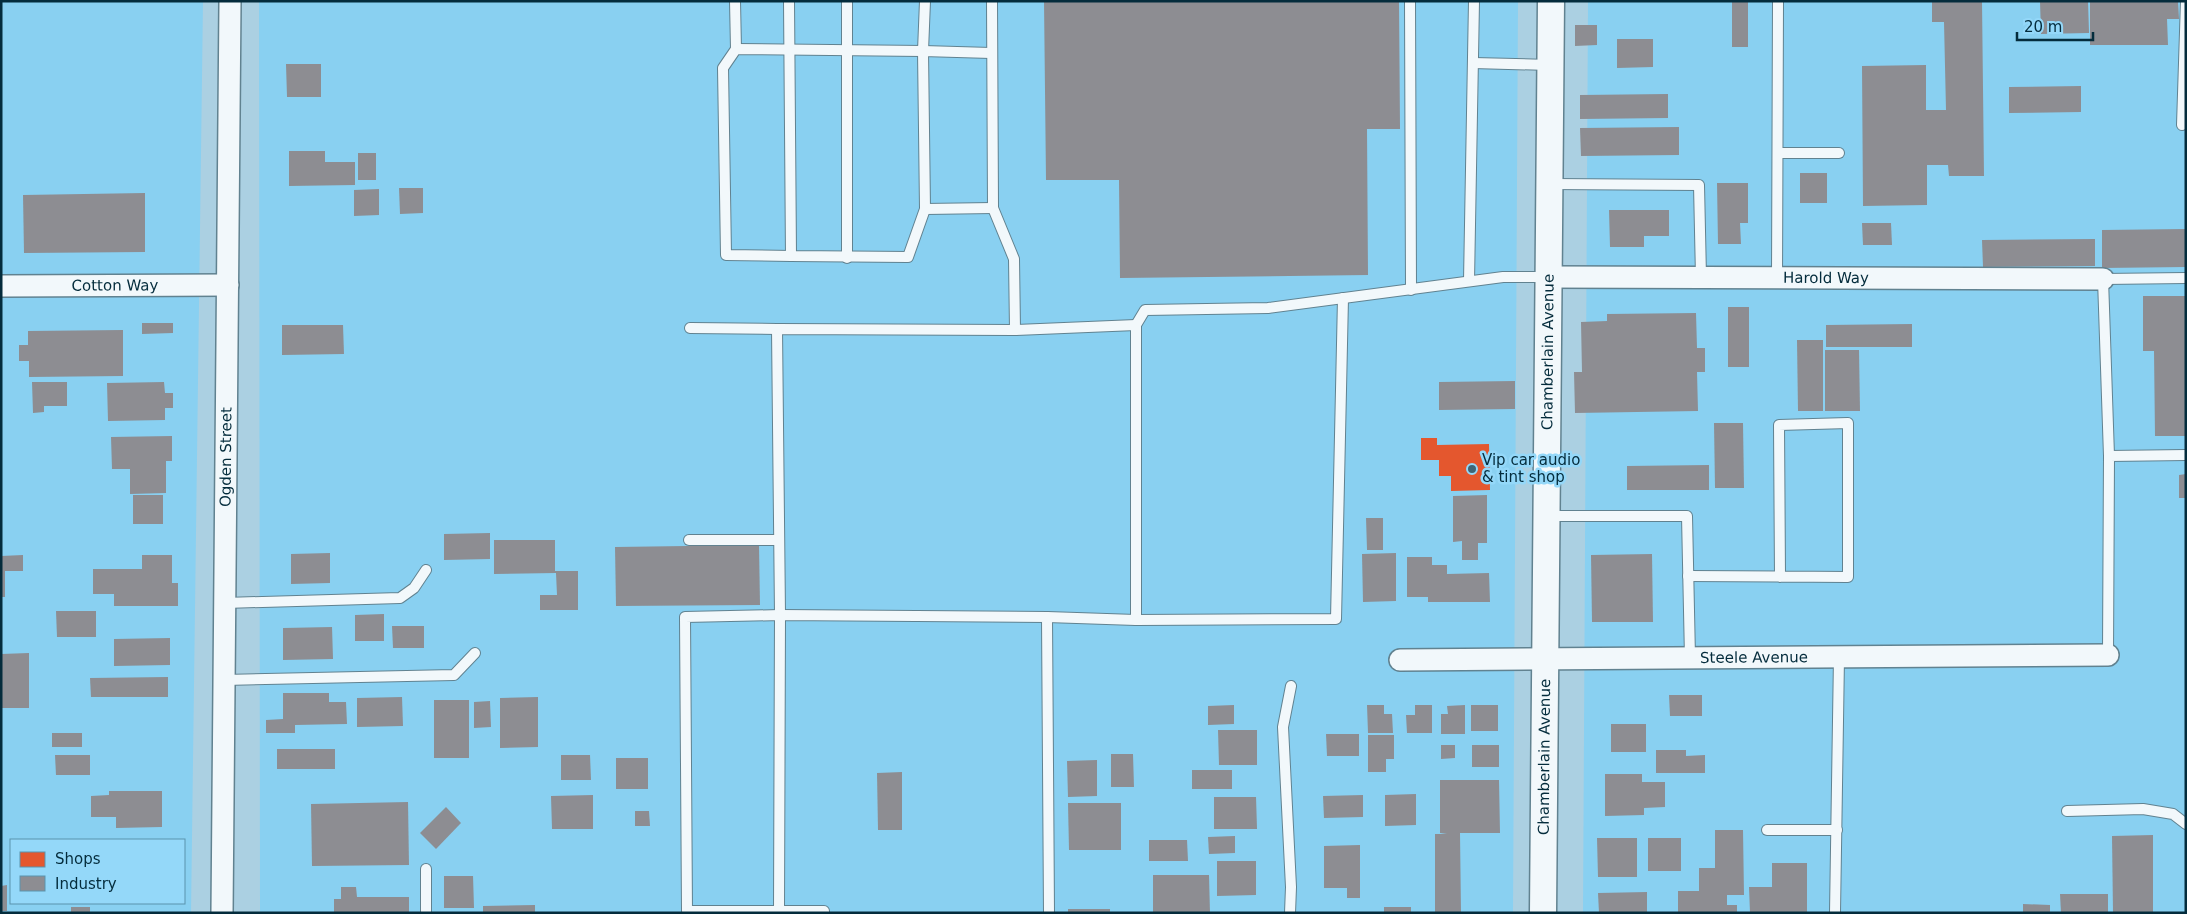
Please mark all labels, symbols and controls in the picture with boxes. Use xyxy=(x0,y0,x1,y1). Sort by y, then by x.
scale bar xyxy=(2017,10,2093,42)
text: 20 m xyxy=(2024,18,2062,36)
street label: Harold Way xyxy=(1783,269,1869,287)
street label: Chamberlain Avenue xyxy=(1538,274,1558,430)
street label: Cotton Way xyxy=(72,276,159,295)
street label: Ogden Street xyxy=(217,407,235,507)
place label: Vip car audio & tint shop xyxy=(1482,451,1580,486)
marker: Vip car audio & tint shop xyxy=(1466,463,1478,475)
street label: Steele Avenue xyxy=(1700,648,1808,667)
street label: Chamberlain Avenue xyxy=(1535,679,1554,835)
legend xyxy=(10,839,185,904)
text: Shops xyxy=(55,850,101,868)
text: Industry xyxy=(55,875,117,893)

